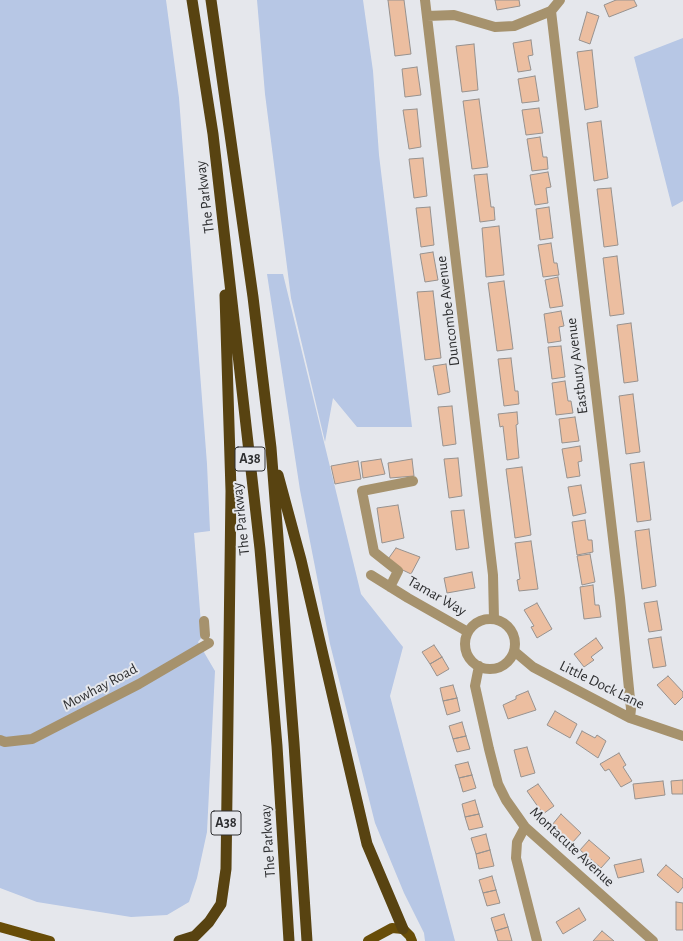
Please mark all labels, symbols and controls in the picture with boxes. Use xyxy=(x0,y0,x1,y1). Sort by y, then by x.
street label: The Parkway xyxy=(192,160,218,234)
street label: Duncombe Avenue xyxy=(432,255,464,367)
street label: Eastbury Avenue xyxy=(562,317,592,415)
road number: A38 xyxy=(235,447,265,471)
street label: The Parkway xyxy=(228,482,254,556)
street label: Tamar Way xyxy=(404,572,470,620)
street label: Little Dock Lane xyxy=(557,657,647,713)
street label: Mowhay Road xyxy=(60,660,140,714)
street label: Montacute Avenue xyxy=(526,803,618,891)
street label: The Parkway xyxy=(256,804,280,878)
road number: A38 xyxy=(211,811,241,835)

